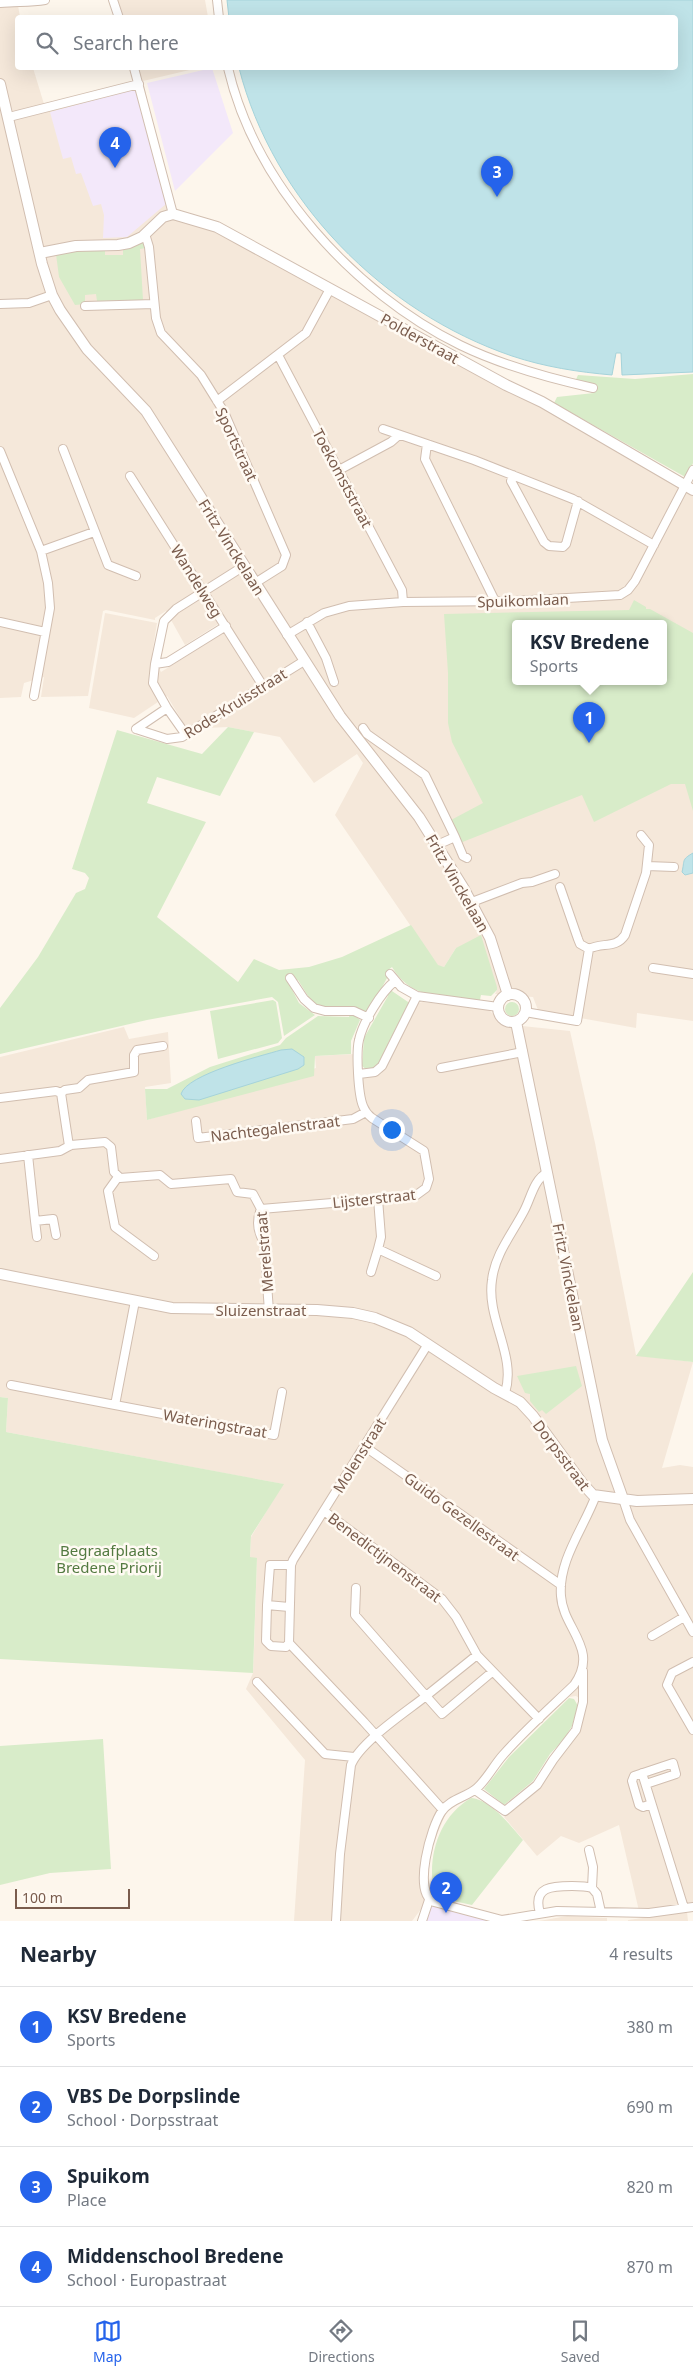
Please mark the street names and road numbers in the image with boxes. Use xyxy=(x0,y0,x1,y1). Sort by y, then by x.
street label: Polderstraat xyxy=(377,308,463,368)
street label: Sportstraat xyxy=(211,404,263,485)
street label: Toekomststraat xyxy=(309,425,378,531)
street label: Fritz Vinckelaan xyxy=(194,495,270,599)
street label: Wandelweg xyxy=(167,541,227,621)
street label: Spuikomlaan xyxy=(477,588,569,612)
street label: Rode-Kruisstraat xyxy=(180,663,291,743)
street label: Fritz Vinckelaan xyxy=(422,830,494,936)
street label: Nachtegalenstraat xyxy=(209,1110,341,1146)
street label: Lijsterstraat xyxy=(331,1184,417,1212)
street label: Merelstraat xyxy=(250,1210,277,1293)
street label: Fritz Vinckelaan xyxy=(549,1221,589,1333)
street label: Sluizenstraat xyxy=(216,1300,307,1320)
street label: Wateringstraat xyxy=(161,1404,269,1442)
street label: Molenstraat xyxy=(328,1413,390,1496)
street label: Dorpsstraat xyxy=(529,1416,595,1495)
street label: Guido Gezellestraat xyxy=(400,1467,524,1565)
street label: Benedictijnenstraat xyxy=(324,1508,446,1607)

